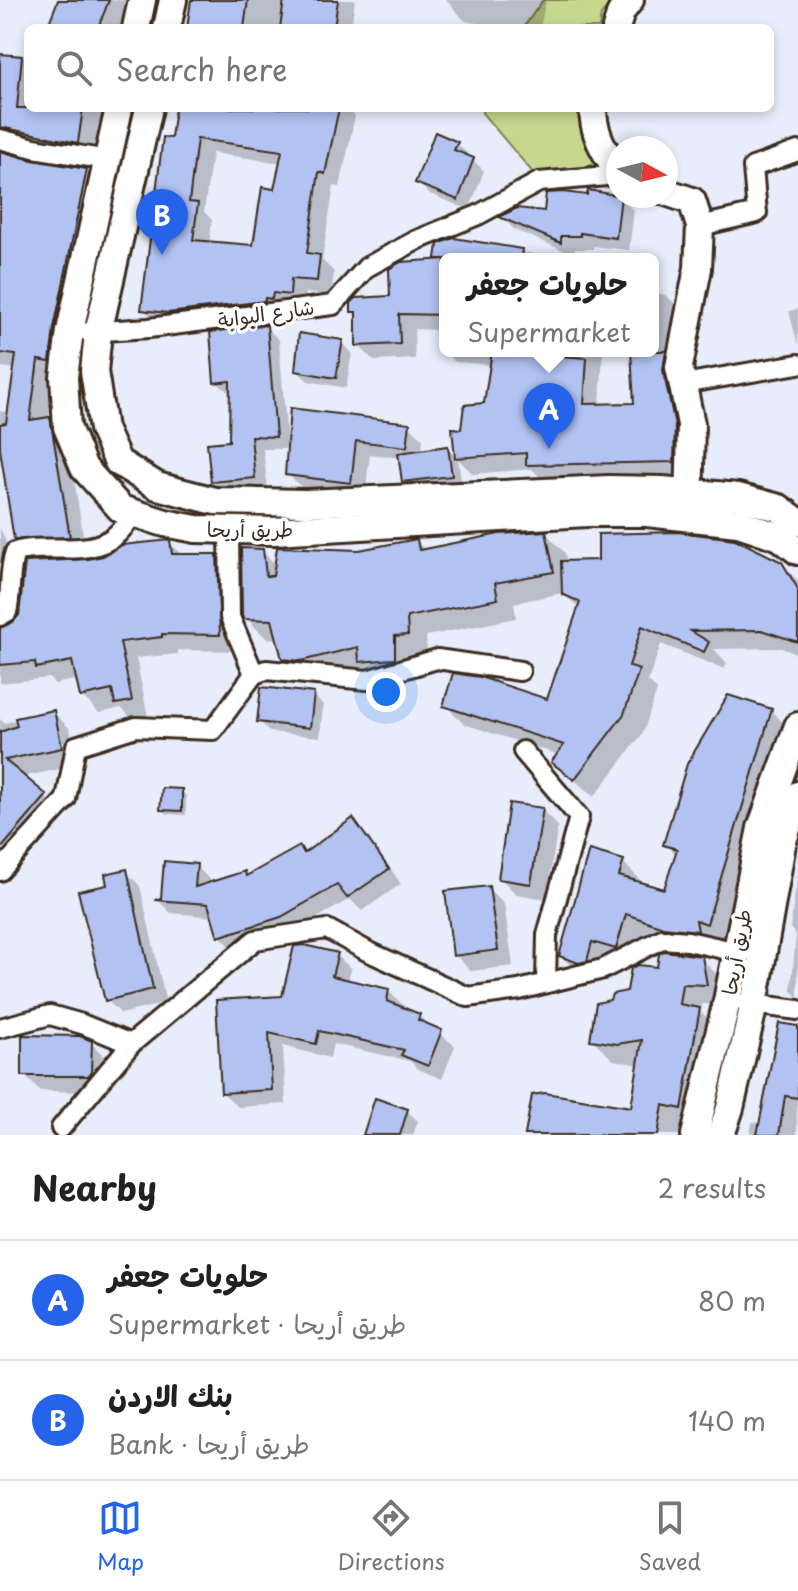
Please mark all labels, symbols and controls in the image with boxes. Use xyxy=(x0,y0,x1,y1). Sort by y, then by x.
search box xyxy=(24,24,774,112)
icon: search xyxy=(52,46,96,90)
text: Search here xyxy=(116,46,288,91)
north arrow xyxy=(606,136,678,208)
pin: B xyxy=(136,189,188,255)
popup xyxy=(439,253,659,357)
text: حلويات جعفر xyxy=(467,260,628,305)
street label: شارع البوابة xyxy=(216,291,316,335)
text: Supermarket xyxy=(467,312,631,351)
pin: A xyxy=(523,383,575,449)
street label: طريق أريحا xyxy=(207,514,293,544)
your location xyxy=(366,672,406,712)
street label: طريق أريحا xyxy=(714,907,758,997)
text: Nearby xyxy=(32,1161,157,1213)
text: 2 results xyxy=(658,1168,766,1207)
text: حلويات جعفر xyxy=(108,1252,268,1297)
text: A xyxy=(48,1281,68,1320)
text: 80 m xyxy=(698,1281,766,1320)
text: Supermarket · طريق أريحا xyxy=(108,1304,406,1343)
text: بنك الاردن xyxy=(108,1372,233,1417)
text: B xyxy=(49,1401,67,1440)
text: 140 m xyxy=(688,1401,766,1440)
text: Bank · طريق أريحا xyxy=(108,1424,310,1463)
tab: Map xyxy=(97,1496,144,1577)
tab: Directions xyxy=(338,1496,445,1577)
tab: Saved xyxy=(639,1496,701,1577)

